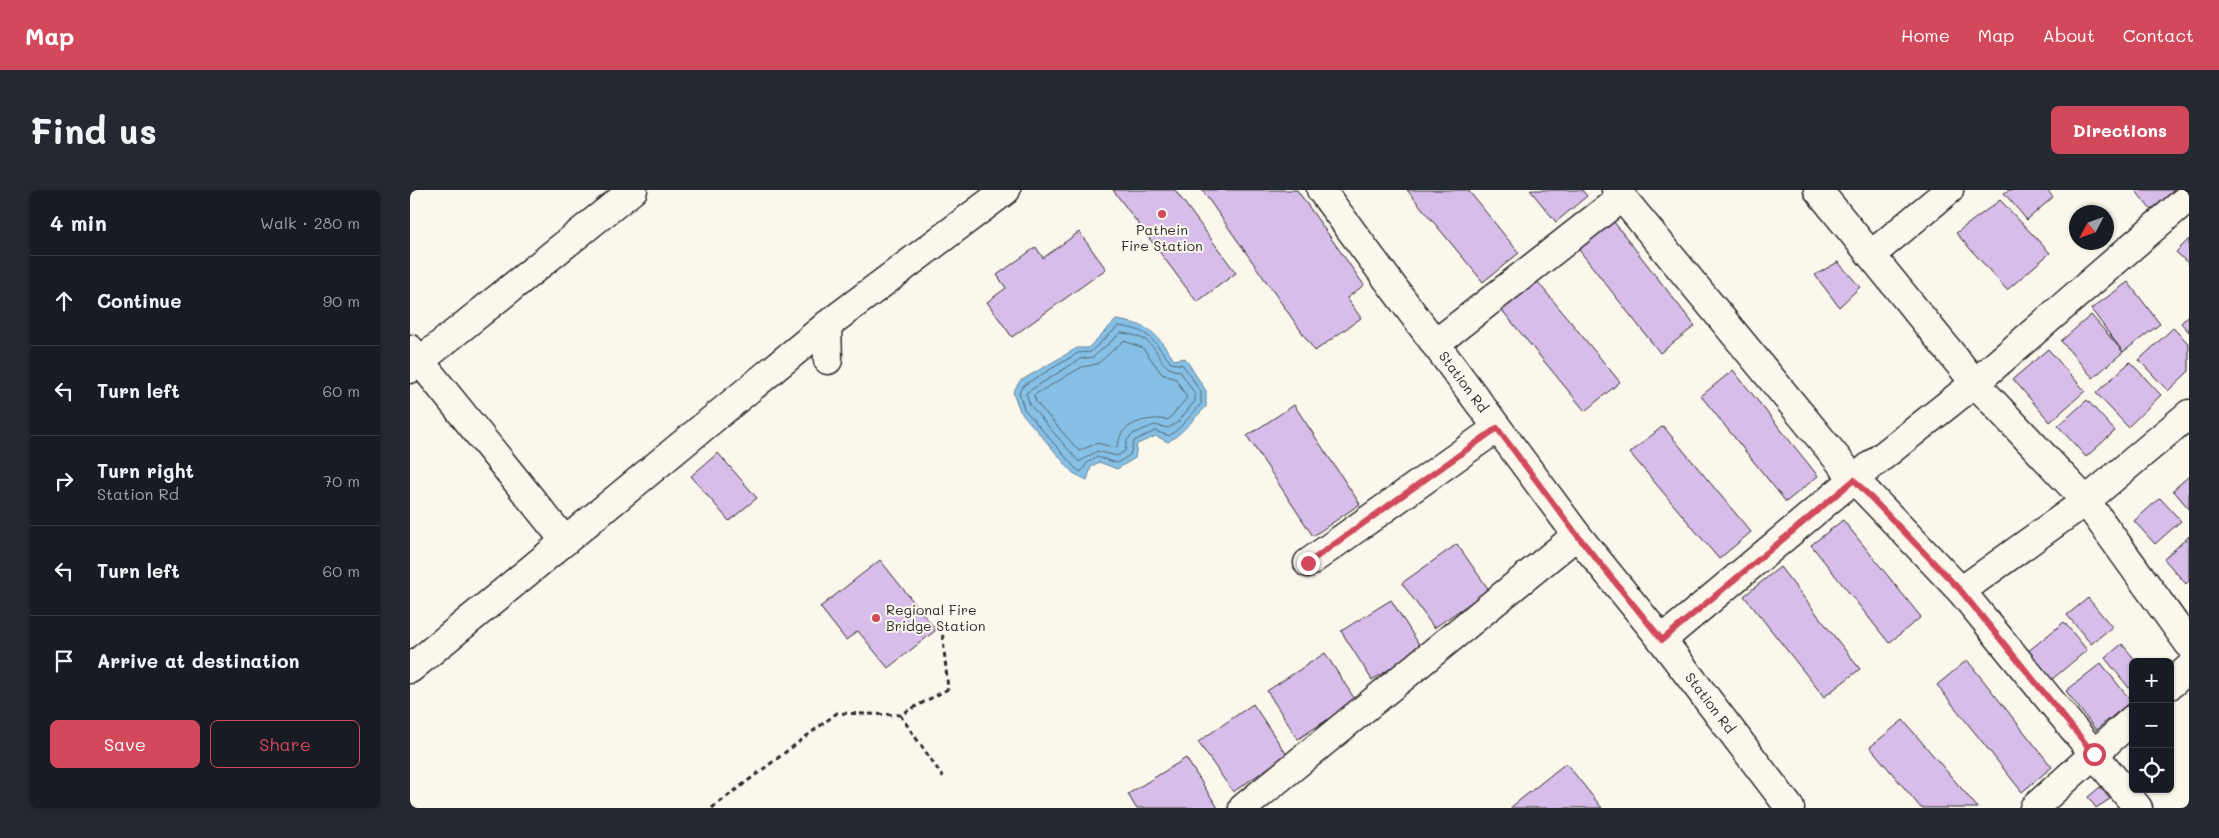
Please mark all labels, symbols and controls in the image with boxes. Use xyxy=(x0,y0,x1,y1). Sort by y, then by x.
text: Map xyxy=(25,20,74,51)
text: Home xyxy=(1901,23,1950,47)
text: Map xyxy=(1978,23,2014,47)
text: About xyxy=(2042,23,2095,47)
text: Contact xyxy=(2123,23,2194,47)
button: Directions xyxy=(2051,106,2189,154)
text: Find us xyxy=(30,107,157,153)
north arrow xyxy=(2069,205,2114,250)
marker: Pathein Fire Station xyxy=(1156,208,1168,220)
text: 4 min xyxy=(50,209,107,236)
text: Walk · 280 m xyxy=(260,212,360,233)
place label: Pathein Fire Station xyxy=(1121,220,1203,255)
icon: ahead xyxy=(50,287,78,315)
text: Continue xyxy=(97,288,182,313)
text: 90 m xyxy=(323,290,360,311)
street label: Station Rd xyxy=(1435,347,1493,416)
icon: left xyxy=(50,377,78,405)
text: Turn left xyxy=(97,378,180,403)
text: 60 m xyxy=(323,380,360,401)
text: Turn right xyxy=(97,458,194,483)
icon: right xyxy=(50,467,78,495)
text: 70 m xyxy=(323,470,360,491)
text: Station Rd xyxy=(97,483,179,504)
route end xyxy=(1297,552,1320,575)
icon: left xyxy=(50,557,78,585)
text: Turn left xyxy=(97,558,180,583)
text: 60 m xyxy=(323,560,360,581)
place label: Regional Fire Bridge Station xyxy=(886,600,985,635)
marker: Regional Fire Bridge Station xyxy=(870,612,882,624)
icon: arrive xyxy=(50,647,78,675)
text: Arrive at destination xyxy=(97,648,300,673)
map controls xyxy=(2129,658,2174,793)
button: + xyxy=(2129,658,2174,703)
street label: Station Rd xyxy=(1681,669,1740,737)
button: − xyxy=(2129,703,2174,748)
button: Save xyxy=(50,720,200,768)
button: Share xyxy=(210,720,360,768)
route start xyxy=(2083,743,2106,766)
button: locate xyxy=(2129,748,2174,793)

